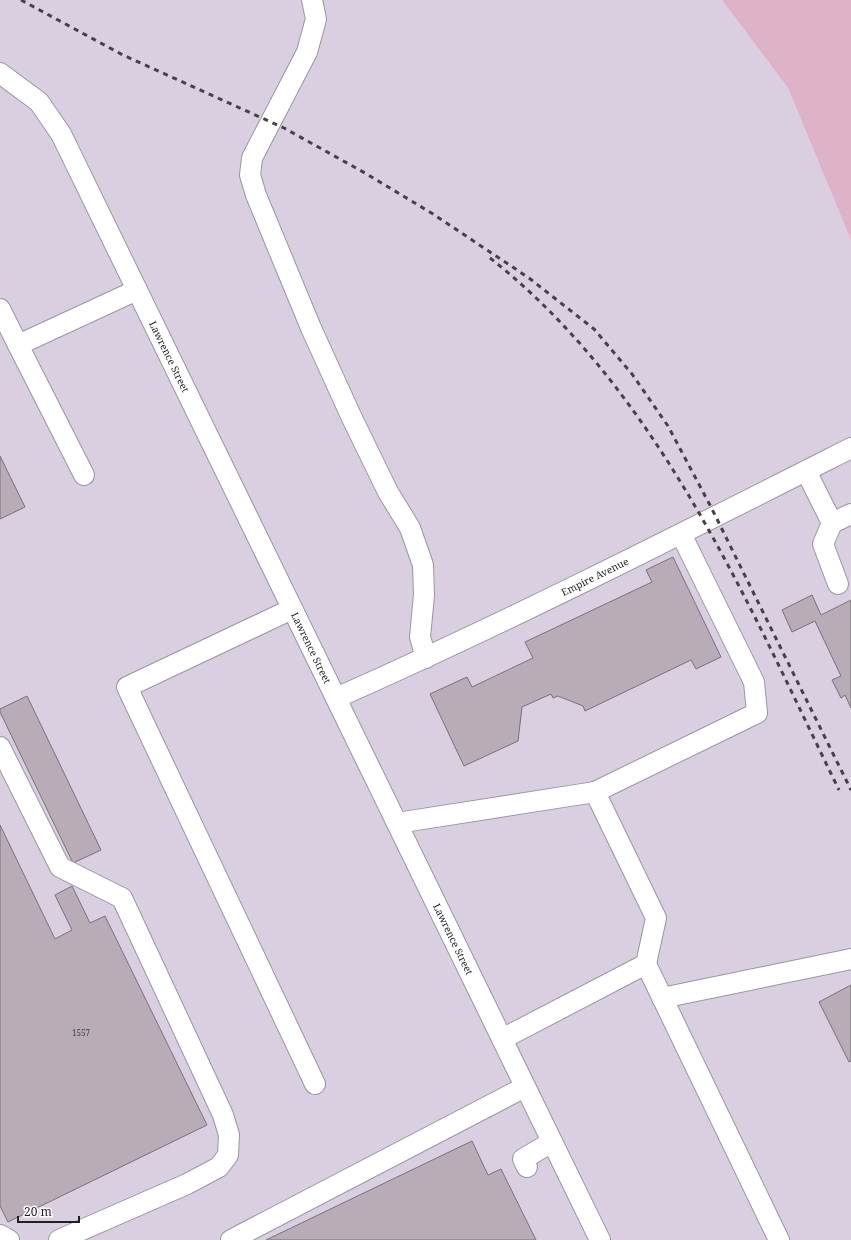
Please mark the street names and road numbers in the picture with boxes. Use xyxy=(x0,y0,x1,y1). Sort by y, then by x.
street label: Lawrence Street xyxy=(146,318,193,395)
street label: Empire Avenue xyxy=(559,554,631,599)
street label: Lawrence Street xyxy=(288,610,335,686)
street label: Lawrence Street xyxy=(430,901,477,978)

